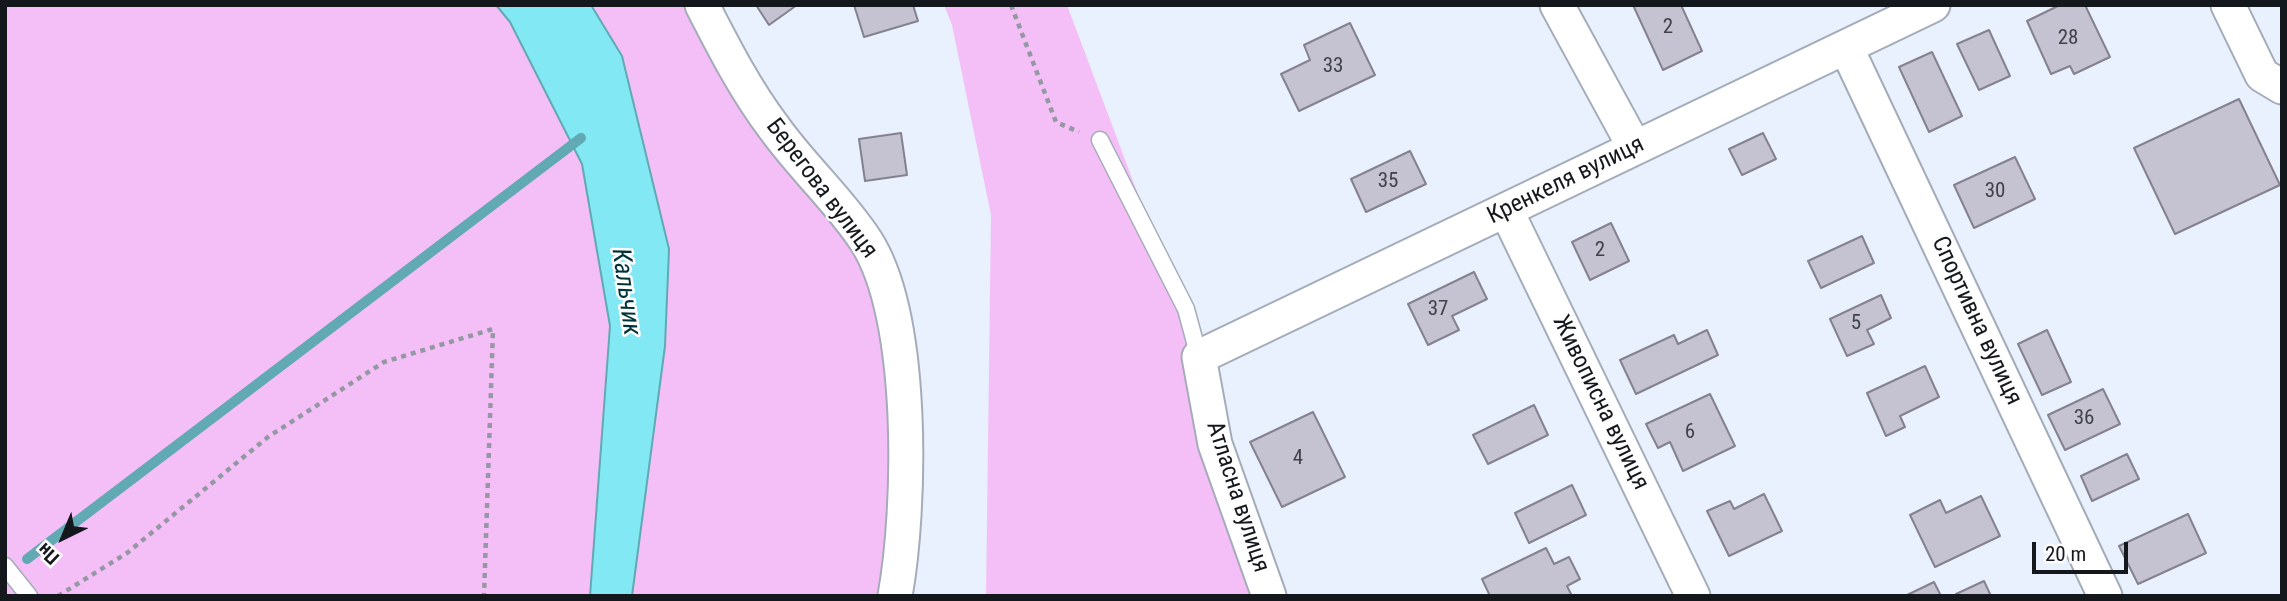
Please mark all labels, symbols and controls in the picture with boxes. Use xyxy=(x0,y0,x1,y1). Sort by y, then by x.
house number: 2 xyxy=(1663,15,1673,41)
house number: 28 xyxy=(2058,26,2078,52)
house number: 33 xyxy=(1323,54,1343,80)
street label: Берегова вулиця xyxy=(759,113,883,265)
street label: Кренкеля вулиця xyxy=(1483,131,1649,231)
house number: 35 xyxy=(1378,169,1398,195)
house number: 30 xyxy=(1985,179,2005,205)
street label: Спортивна вулиця xyxy=(1924,232,2028,410)
house number: 2 xyxy=(1595,238,1605,264)
water label: Кальчик xyxy=(603,246,647,338)
house number: 37 xyxy=(1428,297,1448,323)
street label: Живописна вулиця xyxy=(1545,311,1655,495)
house number: 5 xyxy=(1851,311,1861,337)
house number: 36 xyxy=(2074,406,2094,432)
street label: Атласна вулиця xyxy=(1199,418,1275,576)
house number: 6 xyxy=(1685,420,1695,446)
house number: 4 xyxy=(1293,446,1303,472)
north arrow xyxy=(28,503,98,573)
scale bar xyxy=(2035,528,2131,572)
text: Пн xyxy=(33,538,64,569)
text: 20 m xyxy=(2045,542,2086,566)

